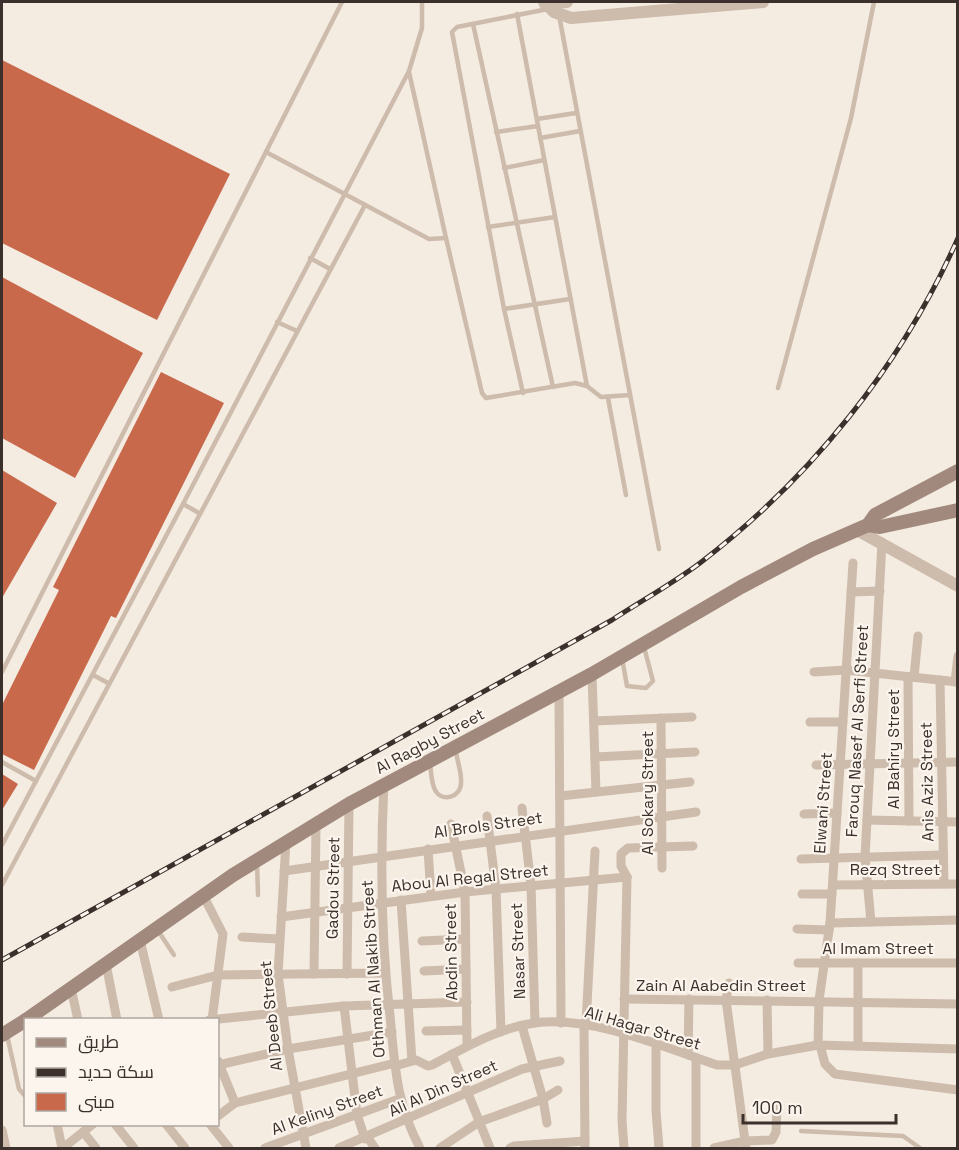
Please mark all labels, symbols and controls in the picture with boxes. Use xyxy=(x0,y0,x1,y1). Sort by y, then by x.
street label: Farouq Nasef Al Serfi Street xyxy=(841,624,873,838)
street label: Al Bahiry Street xyxy=(883,689,904,809)
street label: Al Ragby Street xyxy=(372,703,488,779)
street label: Anis Aziz Street xyxy=(915,722,939,842)
street label: Al Sokary Street xyxy=(637,731,658,855)
street label: Elwani Street xyxy=(809,752,837,854)
street label: Al Brols Street xyxy=(432,807,544,843)
street label: Gadou Street xyxy=(322,837,344,939)
street label: Abou Al Regal Street xyxy=(390,859,550,897)
street label: Rezq Street xyxy=(850,859,940,880)
street label: Othman Al Nakib Street xyxy=(356,879,390,1059)
street label: Nasar Street xyxy=(506,902,530,1000)
street label: Abdin Street xyxy=(440,903,462,1001)
street label: Al Imam Street xyxy=(822,938,934,959)
street label: Al Deeb Street xyxy=(255,960,287,1072)
street label: Zain Al Aabedin Street xyxy=(636,975,806,996)
street label: Ali Hagar Street xyxy=(582,1001,704,1055)
legend xyxy=(24,1018,219,1126)
text: طريق xyxy=(78,1030,119,1054)
street label: Ali Al Din Street xyxy=(385,1055,501,1121)
text: سكة حديد xyxy=(78,1060,154,1083)
street label: Al Keliny Street xyxy=(268,1080,386,1140)
scale bar xyxy=(743,1087,896,1125)
text: مبنى xyxy=(78,1090,115,1113)
text: 100 m xyxy=(752,1096,803,1119)

